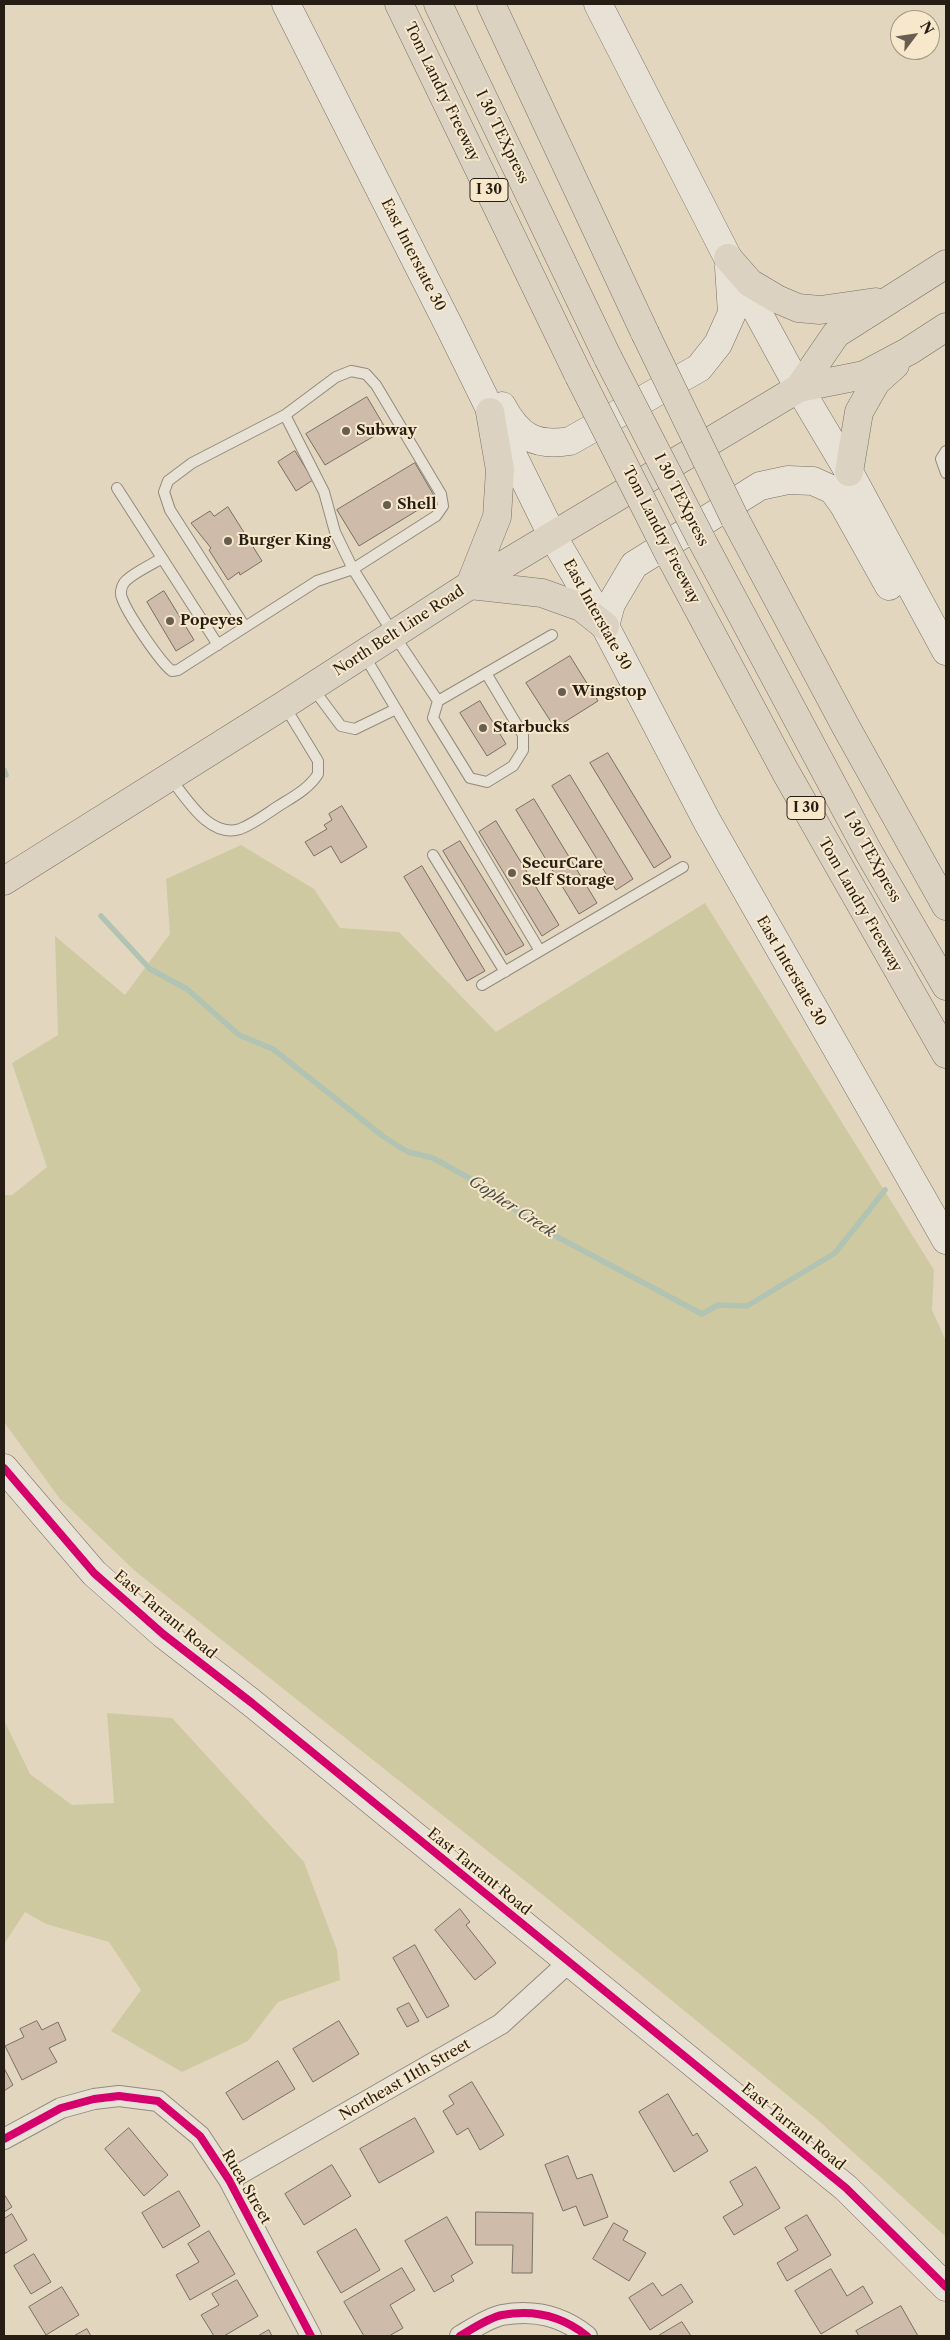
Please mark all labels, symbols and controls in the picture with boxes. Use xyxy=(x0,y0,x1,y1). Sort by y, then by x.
north arrow xyxy=(890,10,940,60)
text: N xyxy=(916,18,938,38)
street label: Tom Landry Freeway xyxy=(401,20,483,164)
street label: I 30 TEXpress xyxy=(472,87,532,187)
road number: I 30 xyxy=(470,178,508,202)
street label: East Interstate 30 xyxy=(377,196,449,314)
place label: Subway xyxy=(356,422,417,440)
marker: Subway xyxy=(340,425,352,437)
street label: I 30 TEXpress xyxy=(650,451,712,549)
street label: Tom Landry Freeway xyxy=(618,463,704,607)
place label: Shell xyxy=(397,496,436,514)
marker: Shell xyxy=(381,499,393,511)
place label: Burger King xyxy=(238,532,331,550)
marker: Burger King xyxy=(222,535,234,547)
street label: East Interstate 30 xyxy=(559,556,635,674)
street label: North Belt Line Road xyxy=(330,582,468,680)
place label: Popeyes xyxy=(180,612,243,630)
marker: Popeyes xyxy=(164,615,176,627)
place label: Wingstop xyxy=(572,683,647,701)
marker: Wingstop xyxy=(556,686,568,698)
place label: Starbucks xyxy=(493,719,569,737)
marker: Starbucks xyxy=(477,722,489,734)
road number: I 30 xyxy=(787,796,825,820)
street label: I 30 TEXpress xyxy=(839,808,905,906)
street label: Tom Landry Freeway xyxy=(814,835,906,975)
place label: SecurCare Self Storage xyxy=(522,855,614,890)
marker: SecurCare Self Storage xyxy=(506,867,518,879)
street label: East Interstate 30 xyxy=(752,913,830,1029)
water label: Gopher Creek xyxy=(465,1172,559,1242)
street label: East Tarrant Road xyxy=(110,1567,220,1663)
street label: East Tarrant Road xyxy=(424,1825,534,1919)
street label: Northeast 11th Street xyxy=(336,2035,474,2125)
street label: East Tarrant Road xyxy=(738,2080,848,2174)
street label: Ruea Street xyxy=(217,2147,275,2227)

